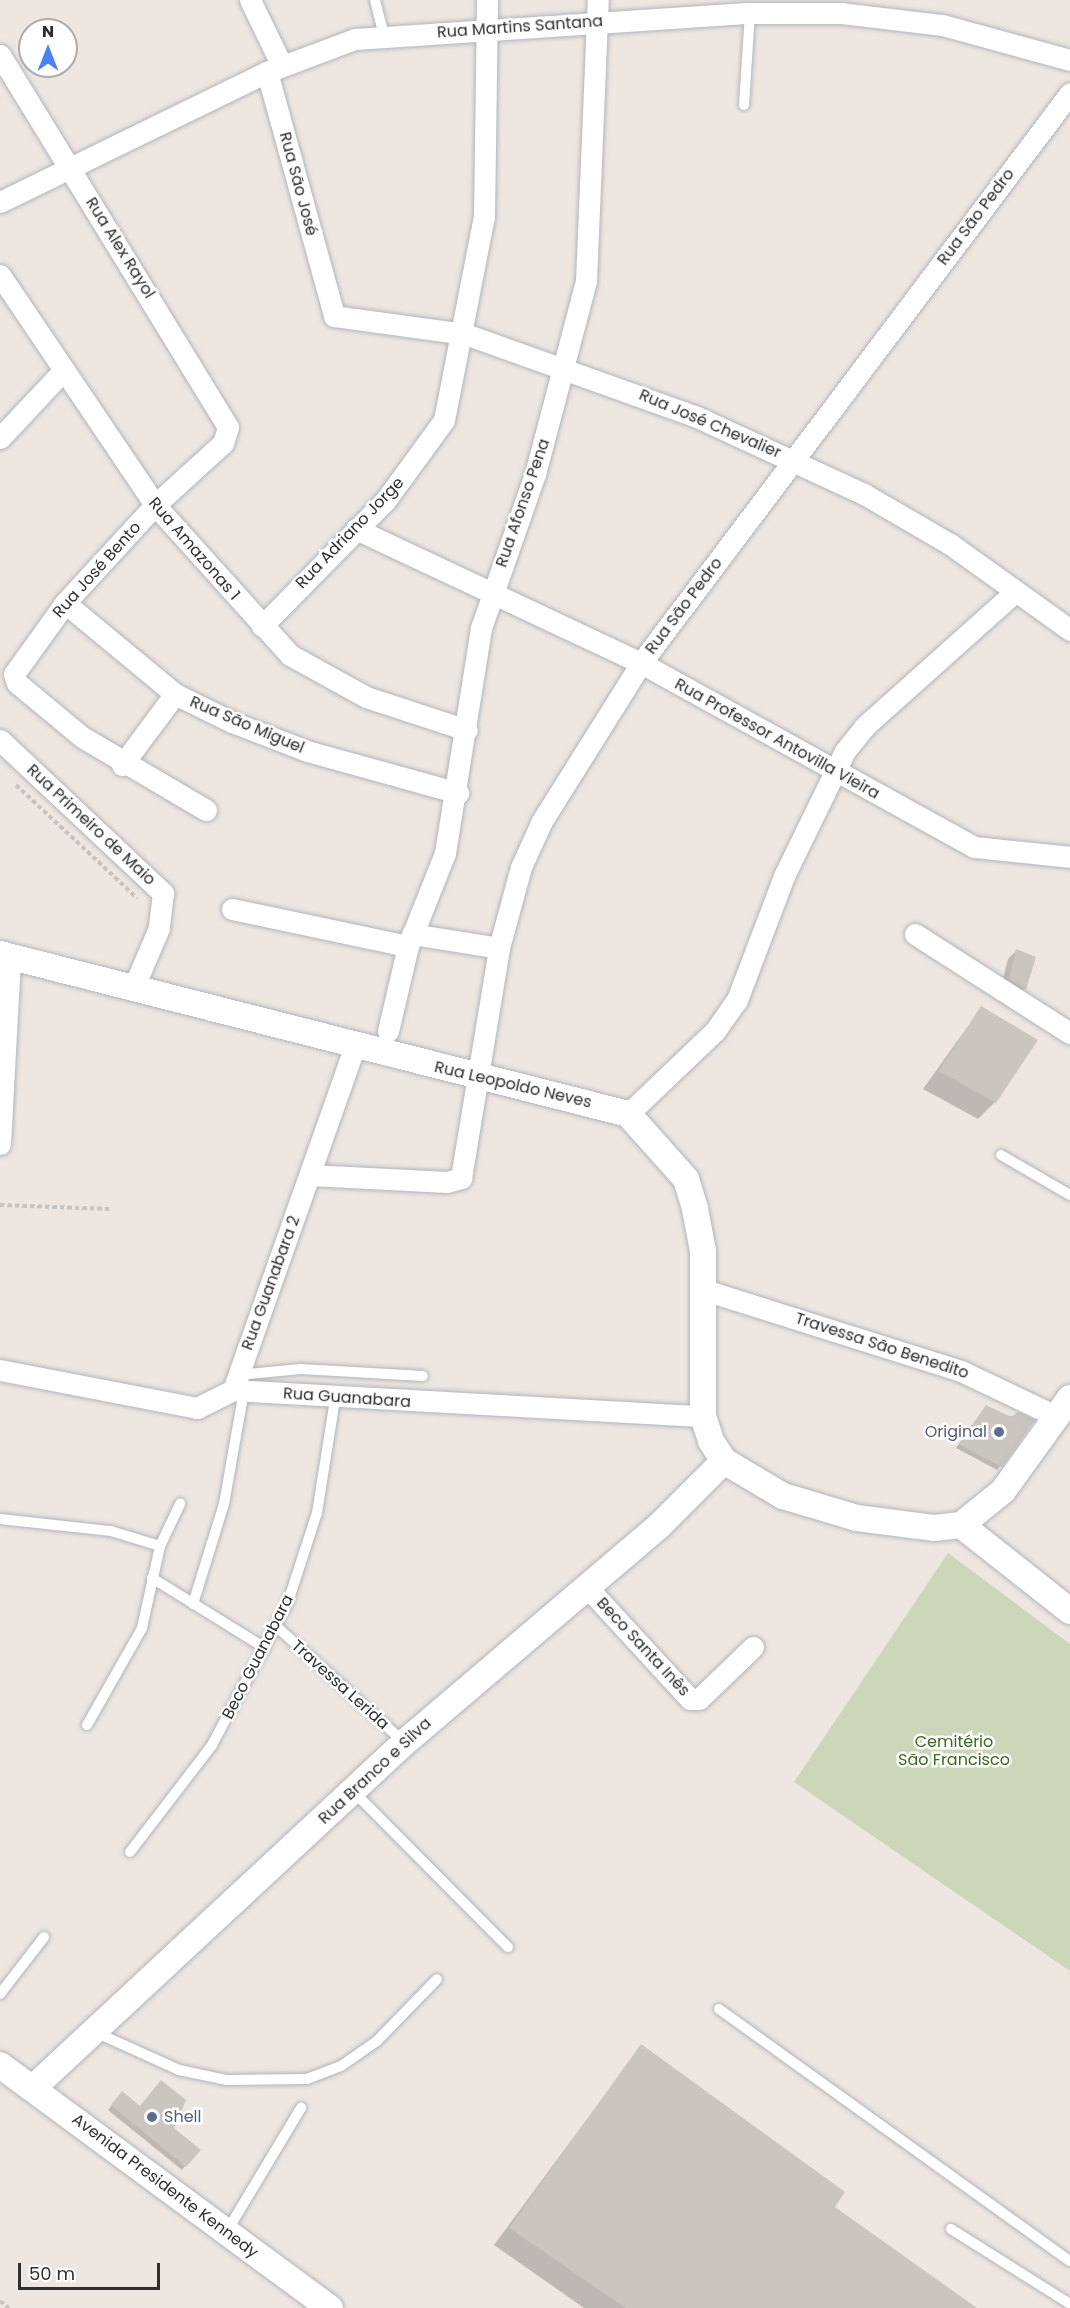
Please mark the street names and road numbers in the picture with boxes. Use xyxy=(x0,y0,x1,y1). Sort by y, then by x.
street label: Rua Martins Santana xyxy=(436,12,604,42)
street label: Rua São José xyxy=(275,130,321,238)
street label: Rua São Pedro xyxy=(933,165,1019,269)
street label: Rua Alex Rayol xyxy=(81,194,159,302)
street label: Rua José Chevalier xyxy=(636,385,784,463)
street label: Rua Afonso Pena xyxy=(492,436,554,570)
street label: Rua Adriano Jorge xyxy=(292,473,408,593)
street label: Rua Amazonas 1 xyxy=(144,494,244,604)
street label: Rua José Bento xyxy=(49,518,145,622)
street label: Rua São Pedro xyxy=(641,554,727,658)
street label: Rua Professor Antovilla Vieira xyxy=(671,675,883,803)
street label: Rua São Miguel xyxy=(187,692,307,758)
street label: Rua Primeiro de Maio xyxy=(23,760,159,890)
street label: Rua Leopoldo Neves xyxy=(432,1058,594,1112)
street label: Rua Guanabara 2 xyxy=(238,1213,304,1353)
street label: Travessa São Benedito xyxy=(793,1309,971,1383)
street label: Rua Guanabara xyxy=(282,1384,412,1412)
street label: Beco Guanabara xyxy=(218,1592,298,1722)
street label: Beco Santa Inês xyxy=(592,1594,694,1700)
street label: Travessa Lerida xyxy=(287,1636,393,1734)
street label: Rua Branco e Silva xyxy=(315,1714,435,1828)
street label: Avenida Presidente Kennedy xyxy=(68,2110,262,2262)

